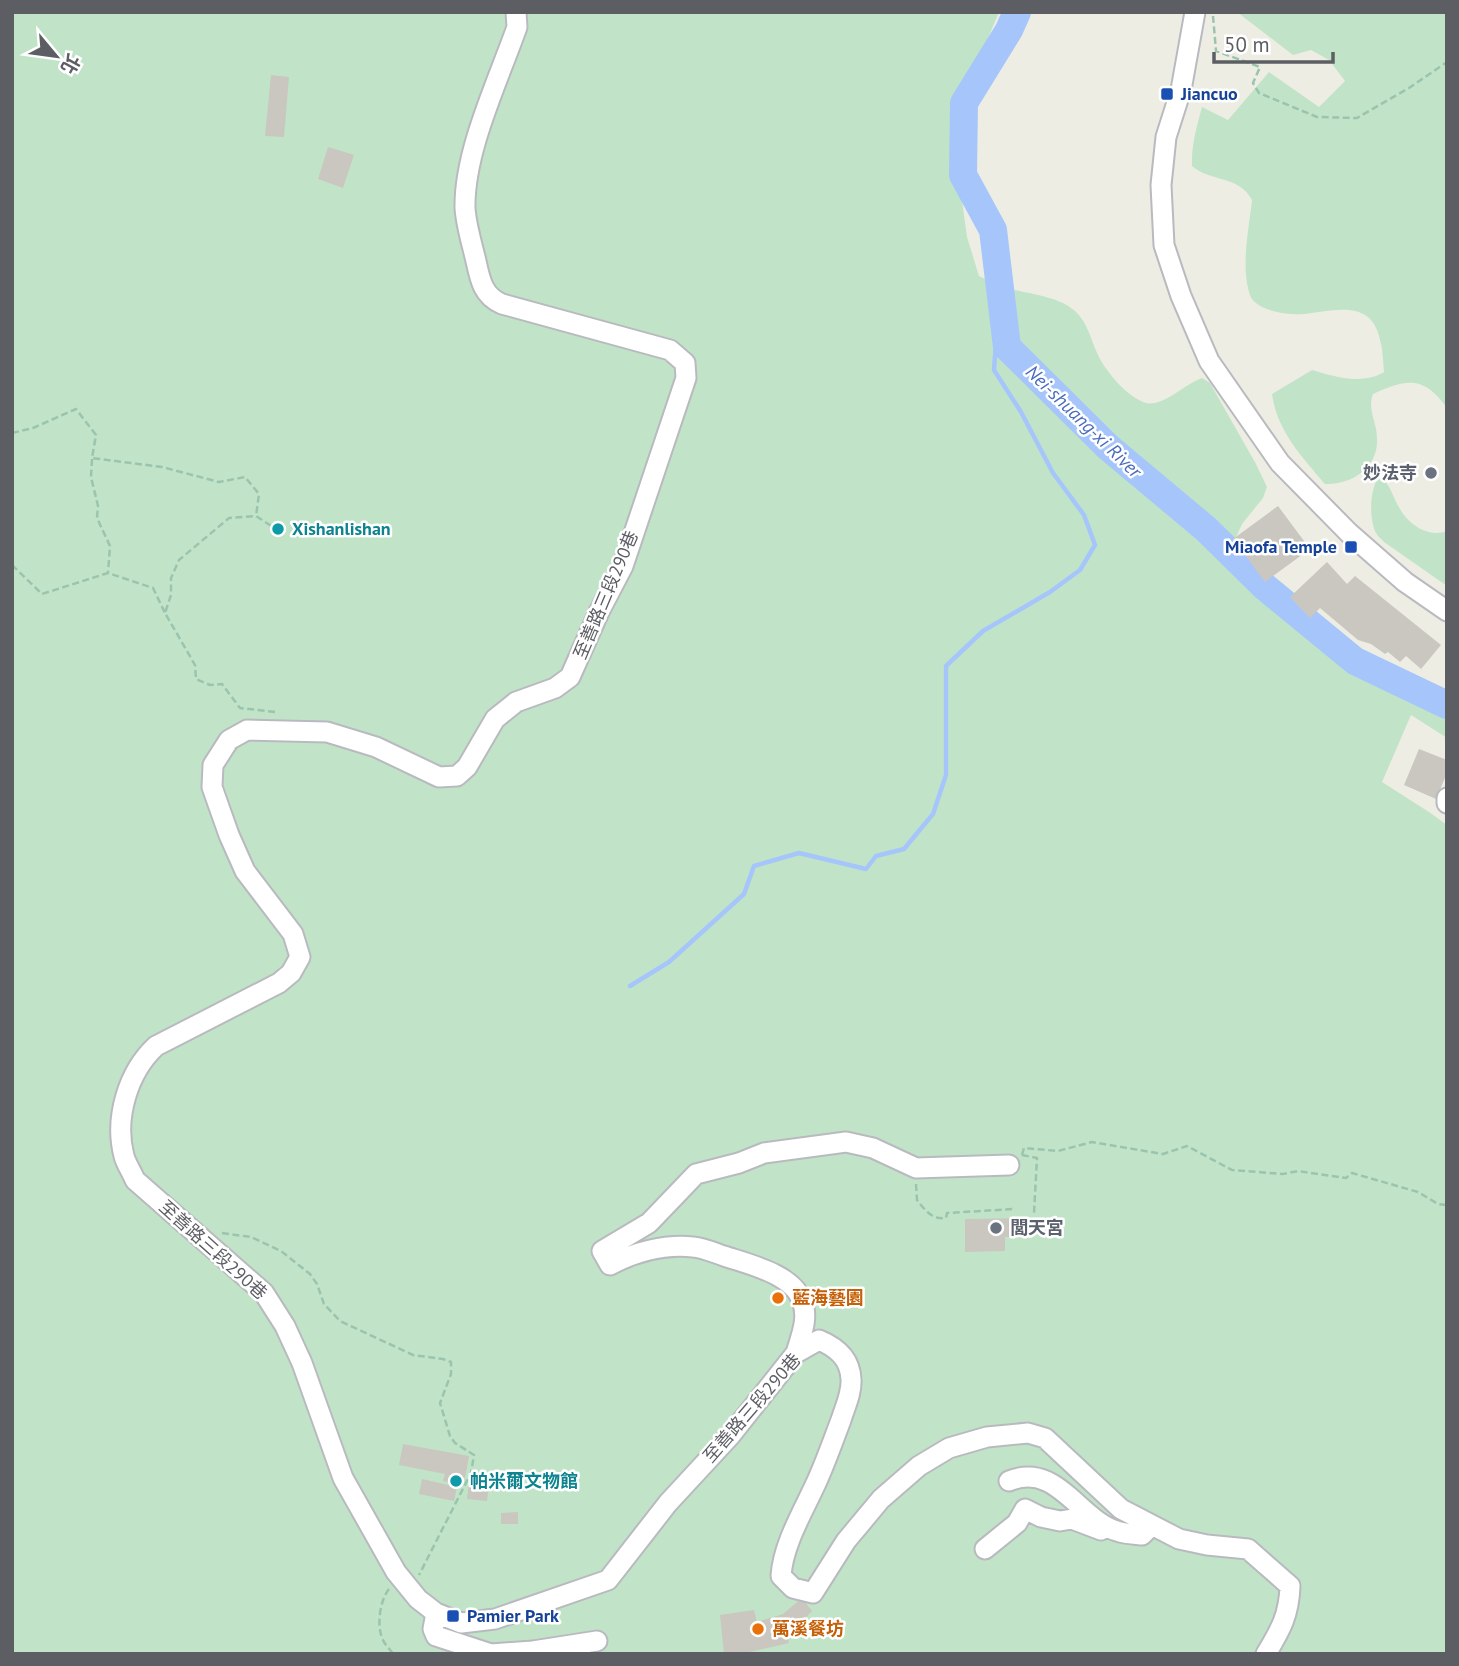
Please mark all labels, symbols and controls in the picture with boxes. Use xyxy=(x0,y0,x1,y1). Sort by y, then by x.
north arrow xyxy=(21,21,91,91)
scale bar xyxy=(1214,21,1333,65)
text: 50 m xyxy=(1224,31,1270,58)
text: 北 xyxy=(56,50,86,78)
place label: Jiancuo xyxy=(1180,82,1238,105)
marker: Jiancuo xyxy=(1159,86,1175,102)
water label: Nei-shuang-xi River xyxy=(1021,360,1148,484)
place label: 妙法寺 xyxy=(1363,461,1417,484)
marker: 妙法寺 xyxy=(1423,465,1439,481)
place label: Xishanlishan xyxy=(292,517,391,540)
marker: Xishanlishan xyxy=(270,521,286,537)
street label: 至善路三段290巷 xyxy=(568,527,643,663)
place label: Miaofa Temple xyxy=(1225,535,1337,558)
marker: Miaofa Temple xyxy=(1343,539,1359,555)
street label: 至善路三段290巷 xyxy=(155,1195,272,1304)
place label: 閭天宮 xyxy=(1010,1216,1064,1239)
marker: 閭天宮 xyxy=(988,1220,1004,1236)
place label: 藍海藝園 xyxy=(792,1286,864,1309)
marker: 藍海藝園 xyxy=(770,1290,786,1306)
street label: 至善路三段290巷 xyxy=(698,1348,805,1467)
place label: 帕米爾文物館 xyxy=(470,1469,578,1492)
marker: 帕米爾文物館 xyxy=(448,1473,464,1489)
place label: Pamier Park xyxy=(467,1604,559,1627)
marker: Pamier Park xyxy=(445,1608,461,1624)
place label: 萬溪餐坊 xyxy=(772,1617,844,1640)
marker: 萬溪餐坊 xyxy=(750,1621,766,1637)

